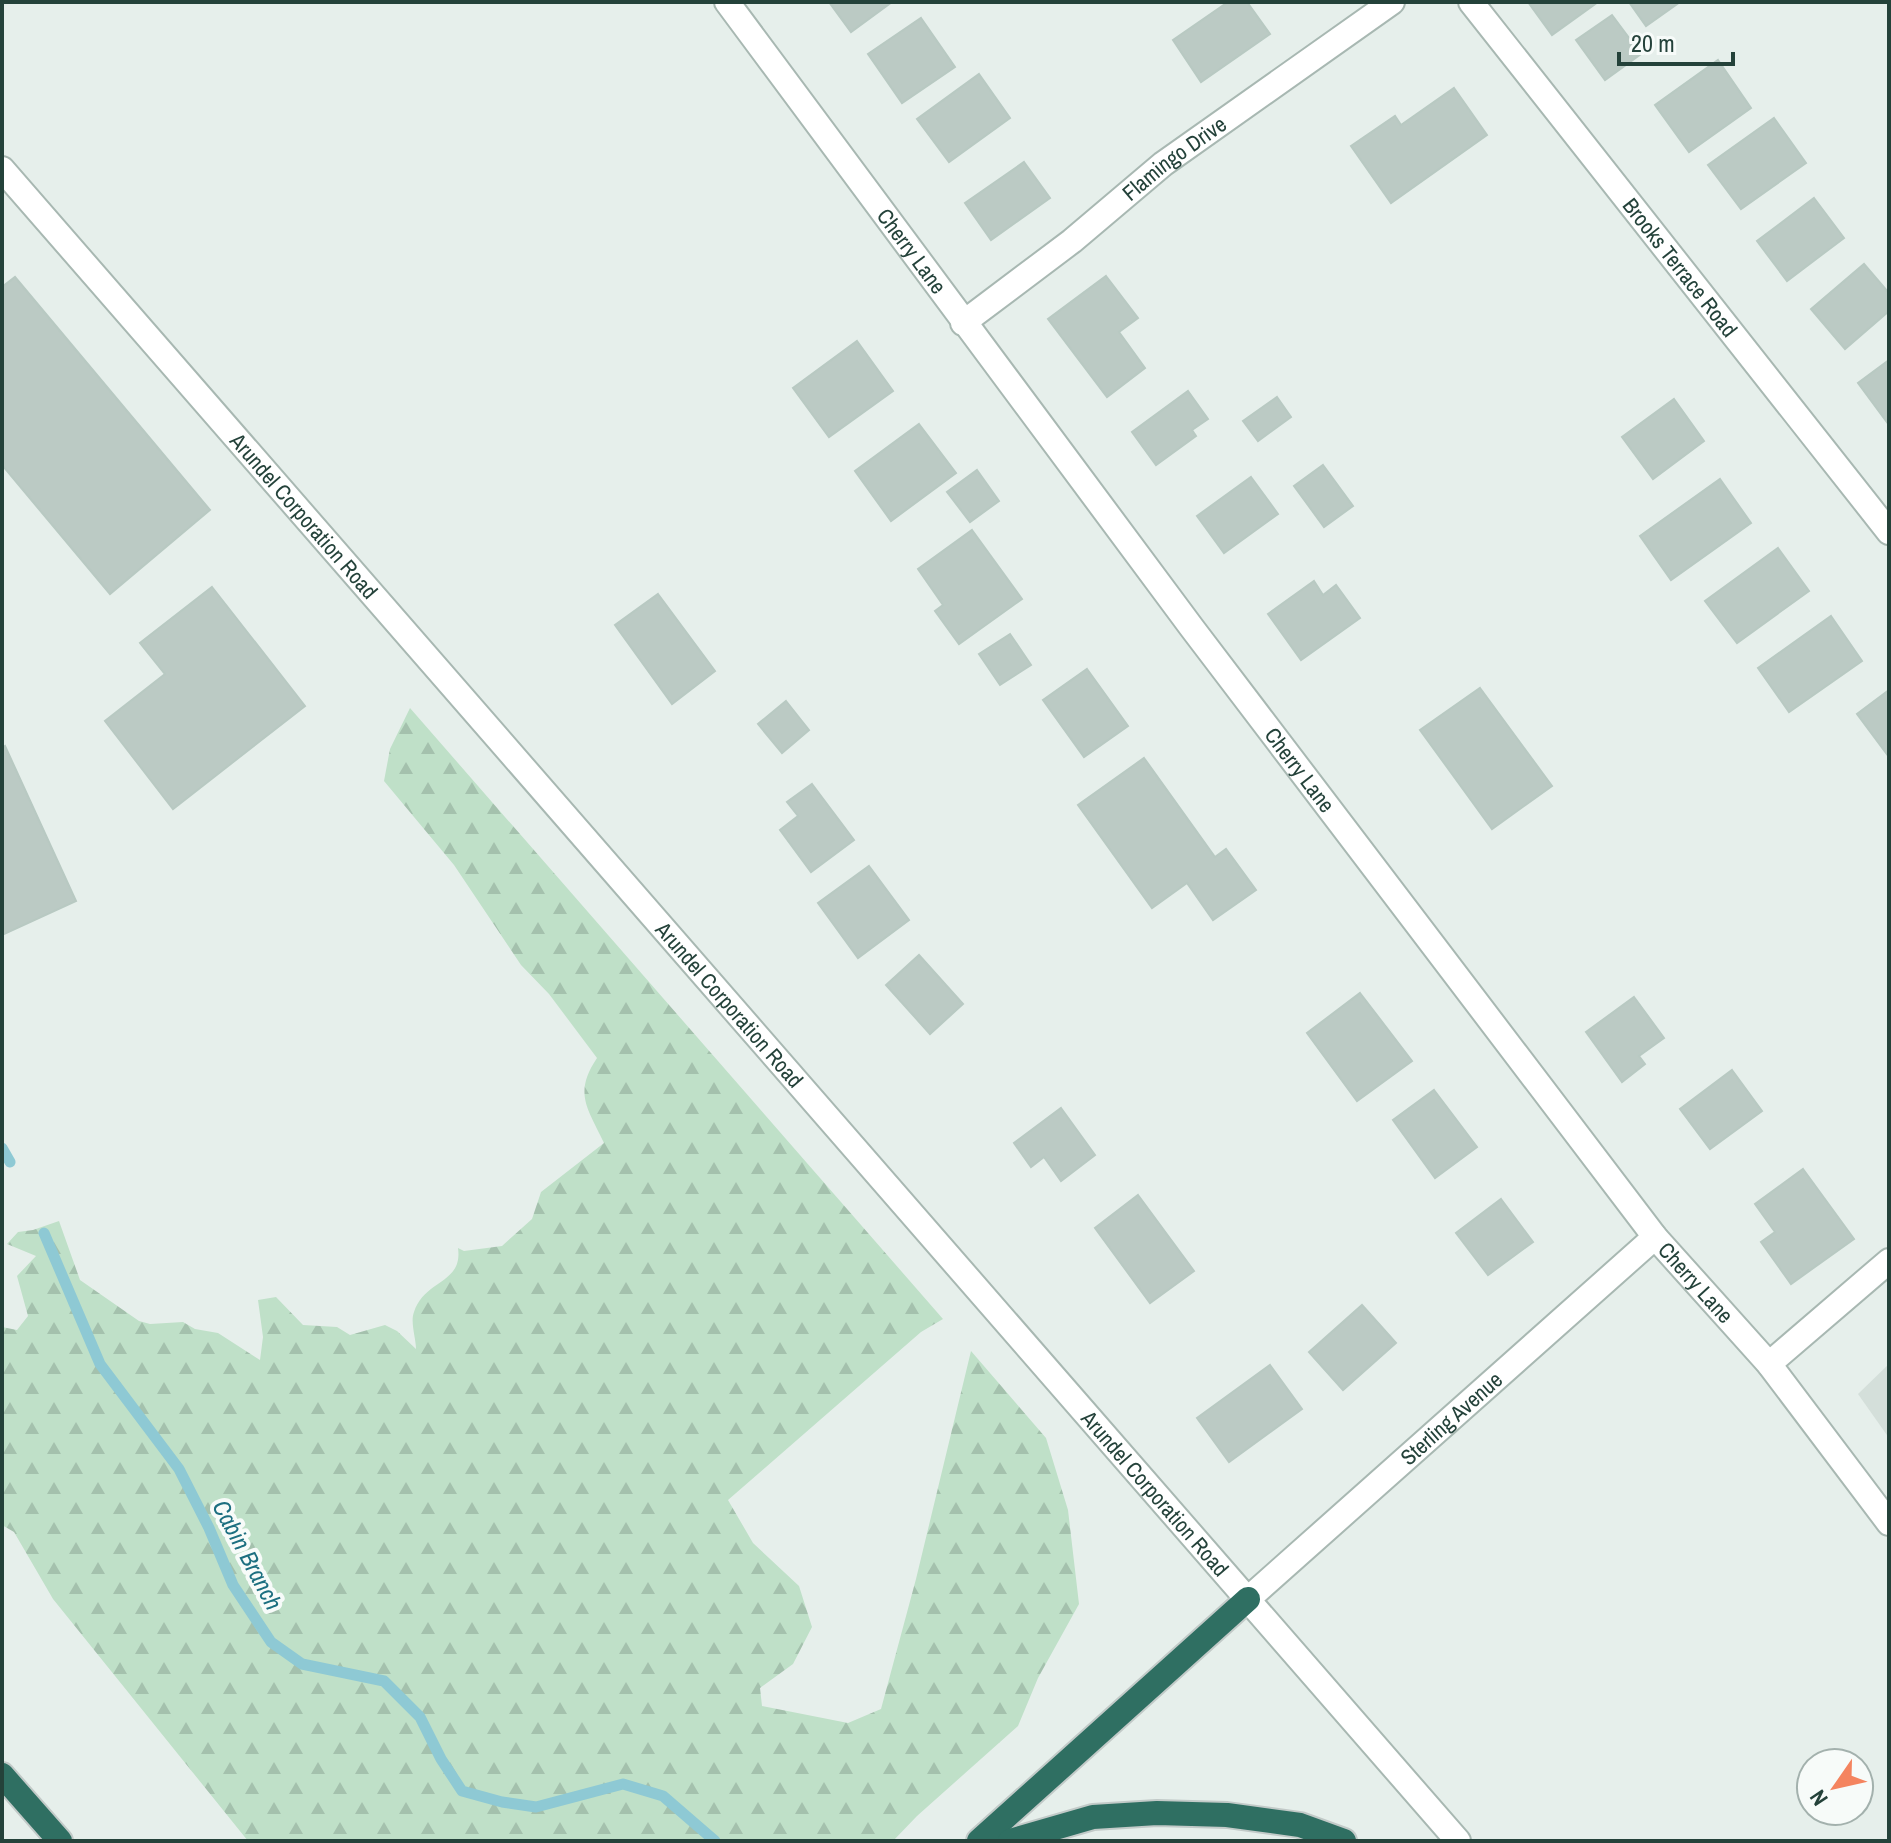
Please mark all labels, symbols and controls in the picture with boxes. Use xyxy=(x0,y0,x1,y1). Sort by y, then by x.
scale bar xyxy=(1619,16,1733,66)
text: 20 m xyxy=(1631,27,1675,59)
street label: Flamingo Drive xyxy=(1116,109,1232,207)
street label: Brooks Terrace Road xyxy=(1616,192,1745,343)
street label: Cherry Lane xyxy=(870,202,954,300)
street label: Arundel Corporation Road xyxy=(223,426,385,605)
street label: Cherry Lane xyxy=(1258,721,1342,818)
street label: Arundel Corporation Road xyxy=(648,914,810,1094)
street label: Cherry Lane xyxy=(1652,1236,1740,1330)
street label: Sterling Avenue xyxy=(1394,1365,1509,1472)
street label: Arundel Corporation Road xyxy=(1074,1403,1236,1583)
water label: Cabin Branch xyxy=(206,1494,290,1615)
north arrow xyxy=(1795,1747,1875,1827)
text: N xyxy=(1802,1784,1834,1812)

